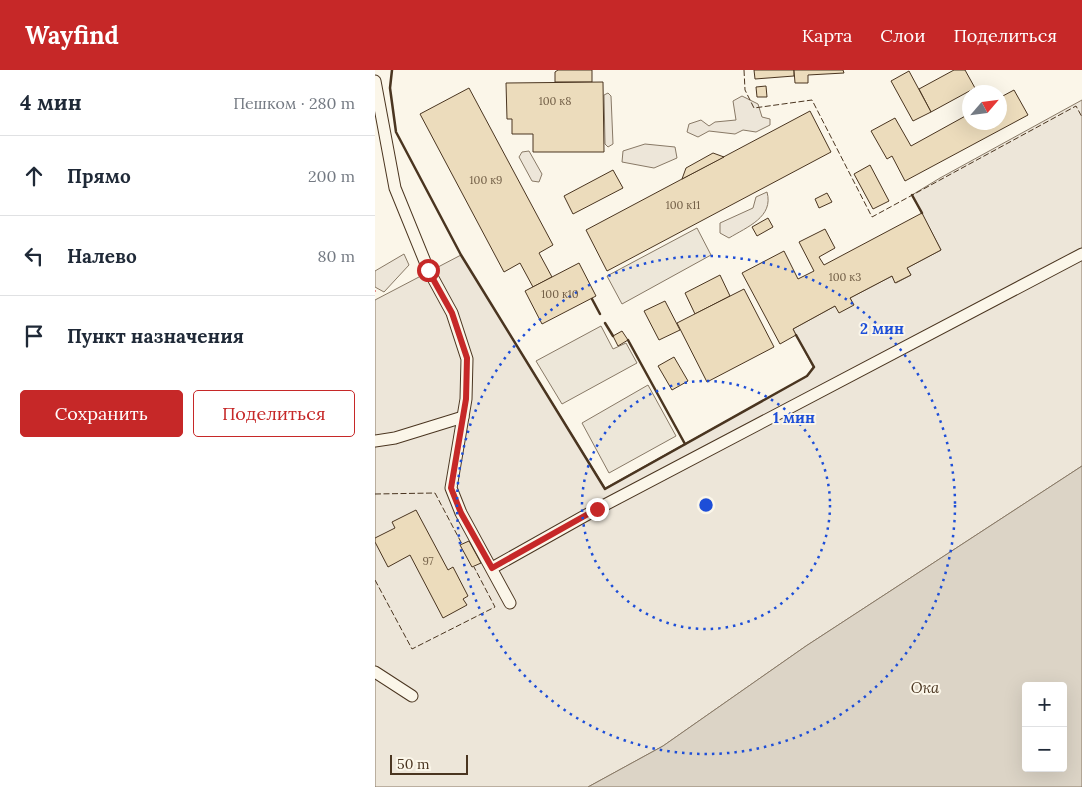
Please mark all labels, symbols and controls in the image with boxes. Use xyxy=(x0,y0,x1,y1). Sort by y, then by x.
text: Wayfind xyxy=(25,20,119,51)
text: Карта xyxy=(802,24,852,47)
text: Слои xyxy=(880,24,925,47)
text: Поделиться xyxy=(953,24,1057,47)
north arrow xyxy=(962,85,1007,130)
text: 4 мин xyxy=(20,89,82,116)
text: Пешком · 280 m xyxy=(233,93,355,113)
house number: 100 к8 xyxy=(539,94,571,108)
icon: ahead xyxy=(20,162,48,190)
text: Прямо xyxy=(67,164,131,188)
text: 200 m xyxy=(308,166,355,186)
house number: 100 к9 xyxy=(470,173,502,187)
house number: 100 к11 xyxy=(666,198,700,212)
icon: left xyxy=(20,242,48,270)
text: Налево xyxy=(67,244,137,268)
text: 80 m xyxy=(318,246,355,266)
route start xyxy=(417,259,440,282)
house number: 100 к3 xyxy=(829,270,861,284)
house number: 100 к10 xyxy=(541,287,579,301)
text: 2 мин xyxy=(860,319,904,338)
icon: arrive xyxy=(20,322,48,350)
text: Пункт назначения xyxy=(67,324,244,348)
button: Сохранить xyxy=(20,390,183,437)
button: Поделиться xyxy=(193,390,355,437)
text: 1 мин xyxy=(773,408,815,427)
centre of rings xyxy=(697,496,715,514)
route end xyxy=(586,498,609,521)
house number: 97 xyxy=(422,554,434,568)
water label: Ока xyxy=(911,678,940,697)
map controls xyxy=(1022,682,1067,772)
button: + xyxy=(1022,682,1067,727)
button: − xyxy=(1022,727,1067,772)
scale bar xyxy=(390,752,467,775)
text: 50 m xyxy=(397,755,430,773)

